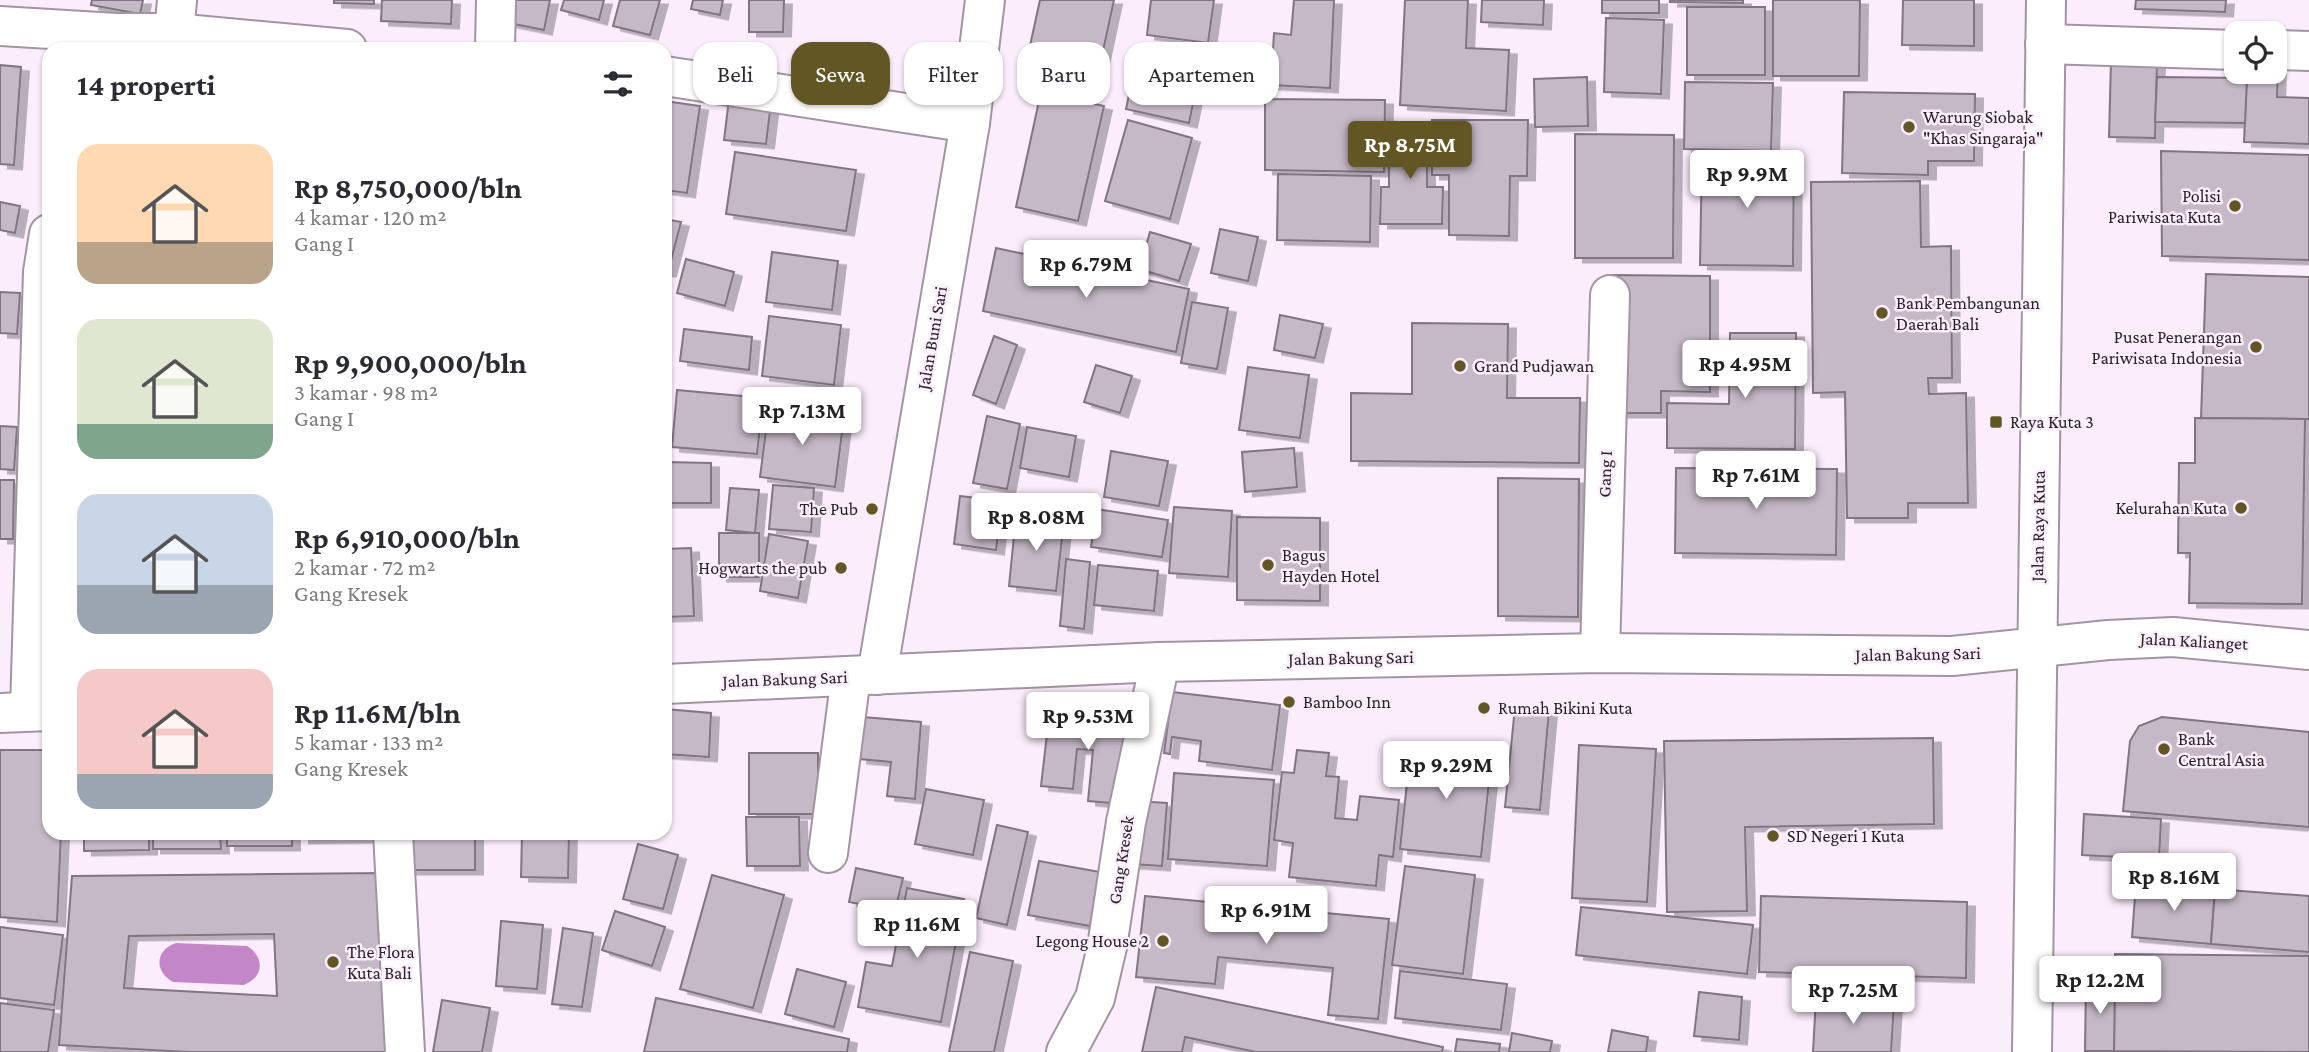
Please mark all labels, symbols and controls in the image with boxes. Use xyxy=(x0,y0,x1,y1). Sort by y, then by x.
map controls xyxy=(2224,21,2287,84)
button: locate xyxy=(2224,21,2287,84)
chip: Beli xyxy=(693,42,777,105)
chip: Sewa xyxy=(791,42,890,105)
chip: Filter xyxy=(904,42,1003,105)
chip: Baru xyxy=(1017,42,1110,105)
chip: Apartemen xyxy=(1124,42,1279,105)
icon: filters xyxy=(599,65,637,103)
text: 14 properti xyxy=(77,68,216,101)
place label: Warung Siobak "Khas Singaraja" xyxy=(1923,107,2043,149)
marker: Warung Siobak "Khas Singaraja" xyxy=(1901,119,1917,135)
pin: Rp 8.75M xyxy=(1338,122,1482,181)
text: Rp 8.75M xyxy=(1364,131,1456,157)
pin: Rp 9.9M xyxy=(1682,150,1812,210)
text: Rp 9.9M xyxy=(1706,160,1788,186)
text: Rp 8,750,000/bln xyxy=(294,171,522,204)
icon: home xyxy=(133,172,217,256)
place label: Polisi Pariwisata Kuta xyxy=(2108,186,2221,227)
marker: Polisi Pariwisata Kuta xyxy=(2227,198,2243,214)
text: 4 kamar · 120 m² xyxy=(294,204,446,230)
text: Gang I xyxy=(294,230,354,256)
pin: Rp 6.79M xyxy=(1014,240,1158,300)
text: Rp 6.79M xyxy=(1040,250,1132,276)
street label: Jalan Buni Sari xyxy=(913,284,951,393)
place label: Bank Pembangunan Daerah Bali xyxy=(1896,293,2040,334)
marker: Bank Pembangunan Daerah Bali xyxy=(1874,305,1890,321)
place label: Pusat Penerangan Pariwisata Indonesia xyxy=(2092,327,2242,368)
marker: Pusat Penerangan Pariwisata Indonesia xyxy=(2248,339,2264,355)
pin: Rp 4.95M xyxy=(1673,340,1817,400)
text: Rp 9,900,000/bln xyxy=(294,346,527,379)
icon: home xyxy=(133,347,217,431)
text: Rp 4.95M xyxy=(1698,350,1792,376)
place label: Grand Pudjawan xyxy=(1474,356,1594,377)
marker: Grand Pudjawan xyxy=(1452,358,1468,374)
text: 3 kamar · 98 m² xyxy=(294,379,438,405)
pin: Rp 7.13M xyxy=(730,388,874,447)
text: Rp 7.13M xyxy=(758,397,846,423)
text: Gang I xyxy=(294,405,354,431)
place label: Raya Kuta 3 xyxy=(2010,412,2094,432)
marker: Raya Kuta 3 xyxy=(1988,414,2004,430)
street label: Gang I xyxy=(1594,450,1616,498)
pin: Rp 7.61M xyxy=(1684,452,1828,511)
text: Rp 7.61M xyxy=(1712,461,1800,487)
street label: Jalan Raya Kuta xyxy=(2027,470,2049,584)
pin: Rp 8.08M xyxy=(964,494,1108,553)
place label: Kelurahan Kuta xyxy=(2115,498,2227,518)
place label: The Pub xyxy=(799,499,858,519)
marker: Kelurahan Kuta xyxy=(2233,500,2249,516)
marker: The Pub xyxy=(864,501,880,517)
text: Rp 8.08M xyxy=(987,503,1085,529)
text: Rp 6,910,000/bln xyxy=(294,521,520,554)
icon: home xyxy=(133,522,217,606)
place label: Bagus Hayden Hotel xyxy=(1282,545,1380,586)
text: 2 kamar · 72 m² xyxy=(294,554,436,580)
marker: Bagus Hayden Hotel xyxy=(1260,557,1276,573)
place label: Hogwarts the pub xyxy=(698,558,827,578)
marker: Hogwarts the pub xyxy=(833,560,849,576)
text: Gang Kresek xyxy=(294,580,408,606)
street label: Jalan Kalianget xyxy=(2137,628,2250,654)
street label: Jalan Bakung Sari xyxy=(1853,643,1981,665)
street label: Jalan Bakung Sari xyxy=(1286,647,1414,669)
street label: Jalan Bakung Sari xyxy=(720,667,848,691)
pin: Rp 9.53M xyxy=(1016,692,1160,752)
place label: Bamboo Inn xyxy=(1303,692,1391,712)
marker: Bamboo Inn xyxy=(1281,694,1297,710)
text: Rp 11.6M/bln xyxy=(294,696,461,729)
icon: home xyxy=(133,697,217,781)
place label: Rumah Bikini Kuta xyxy=(1498,698,1633,718)
marker: Rumah Bikini Kuta xyxy=(1476,700,1492,716)
text: Rp 9.53M xyxy=(1042,702,1134,728)
text: 5 kamar · 133 m² xyxy=(294,729,443,755)
place label: Bank Central Asia xyxy=(2178,729,2265,770)
marker: Bank Central Asia xyxy=(2156,741,2172,757)
pin: Rp 9.29M xyxy=(1374,742,1518,801)
text: Rp 9.29M xyxy=(1399,751,1493,777)
text: Gang Kresek xyxy=(294,755,408,781)
street label: Gang Kresek xyxy=(1104,814,1138,906)
place label: SD Negeri 1 Kuta xyxy=(1787,826,1905,846)
marker: SD Negeri 1 Kuta xyxy=(1765,828,1781,844)
pin: Rp 8.16M xyxy=(2102,853,2246,913)
text: Rp 8.16M xyxy=(2128,863,2220,889)
pin: Rp 6.91M xyxy=(1194,886,1338,946)
text: Rp 6.91M xyxy=(1221,896,1311,922)
pin: Rp 11.6M xyxy=(845,900,989,960)
text: Rp 11.6M xyxy=(873,910,961,936)
place label: Legong House 2 xyxy=(1036,931,1149,951)
marker: Legong House 2 xyxy=(1155,933,1171,949)
place label: The Flora Kuta Bali xyxy=(347,942,415,983)
marker: The Flora Kuta Bali xyxy=(325,954,341,970)
pin: Rp 12.2M xyxy=(2028,956,2172,1016)
text: Rp 12.2M xyxy=(2055,966,2145,992)
pin: Rp 7.25M xyxy=(1781,967,1925,1026)
text: Rp 7.25M xyxy=(1808,976,1898,1002)

